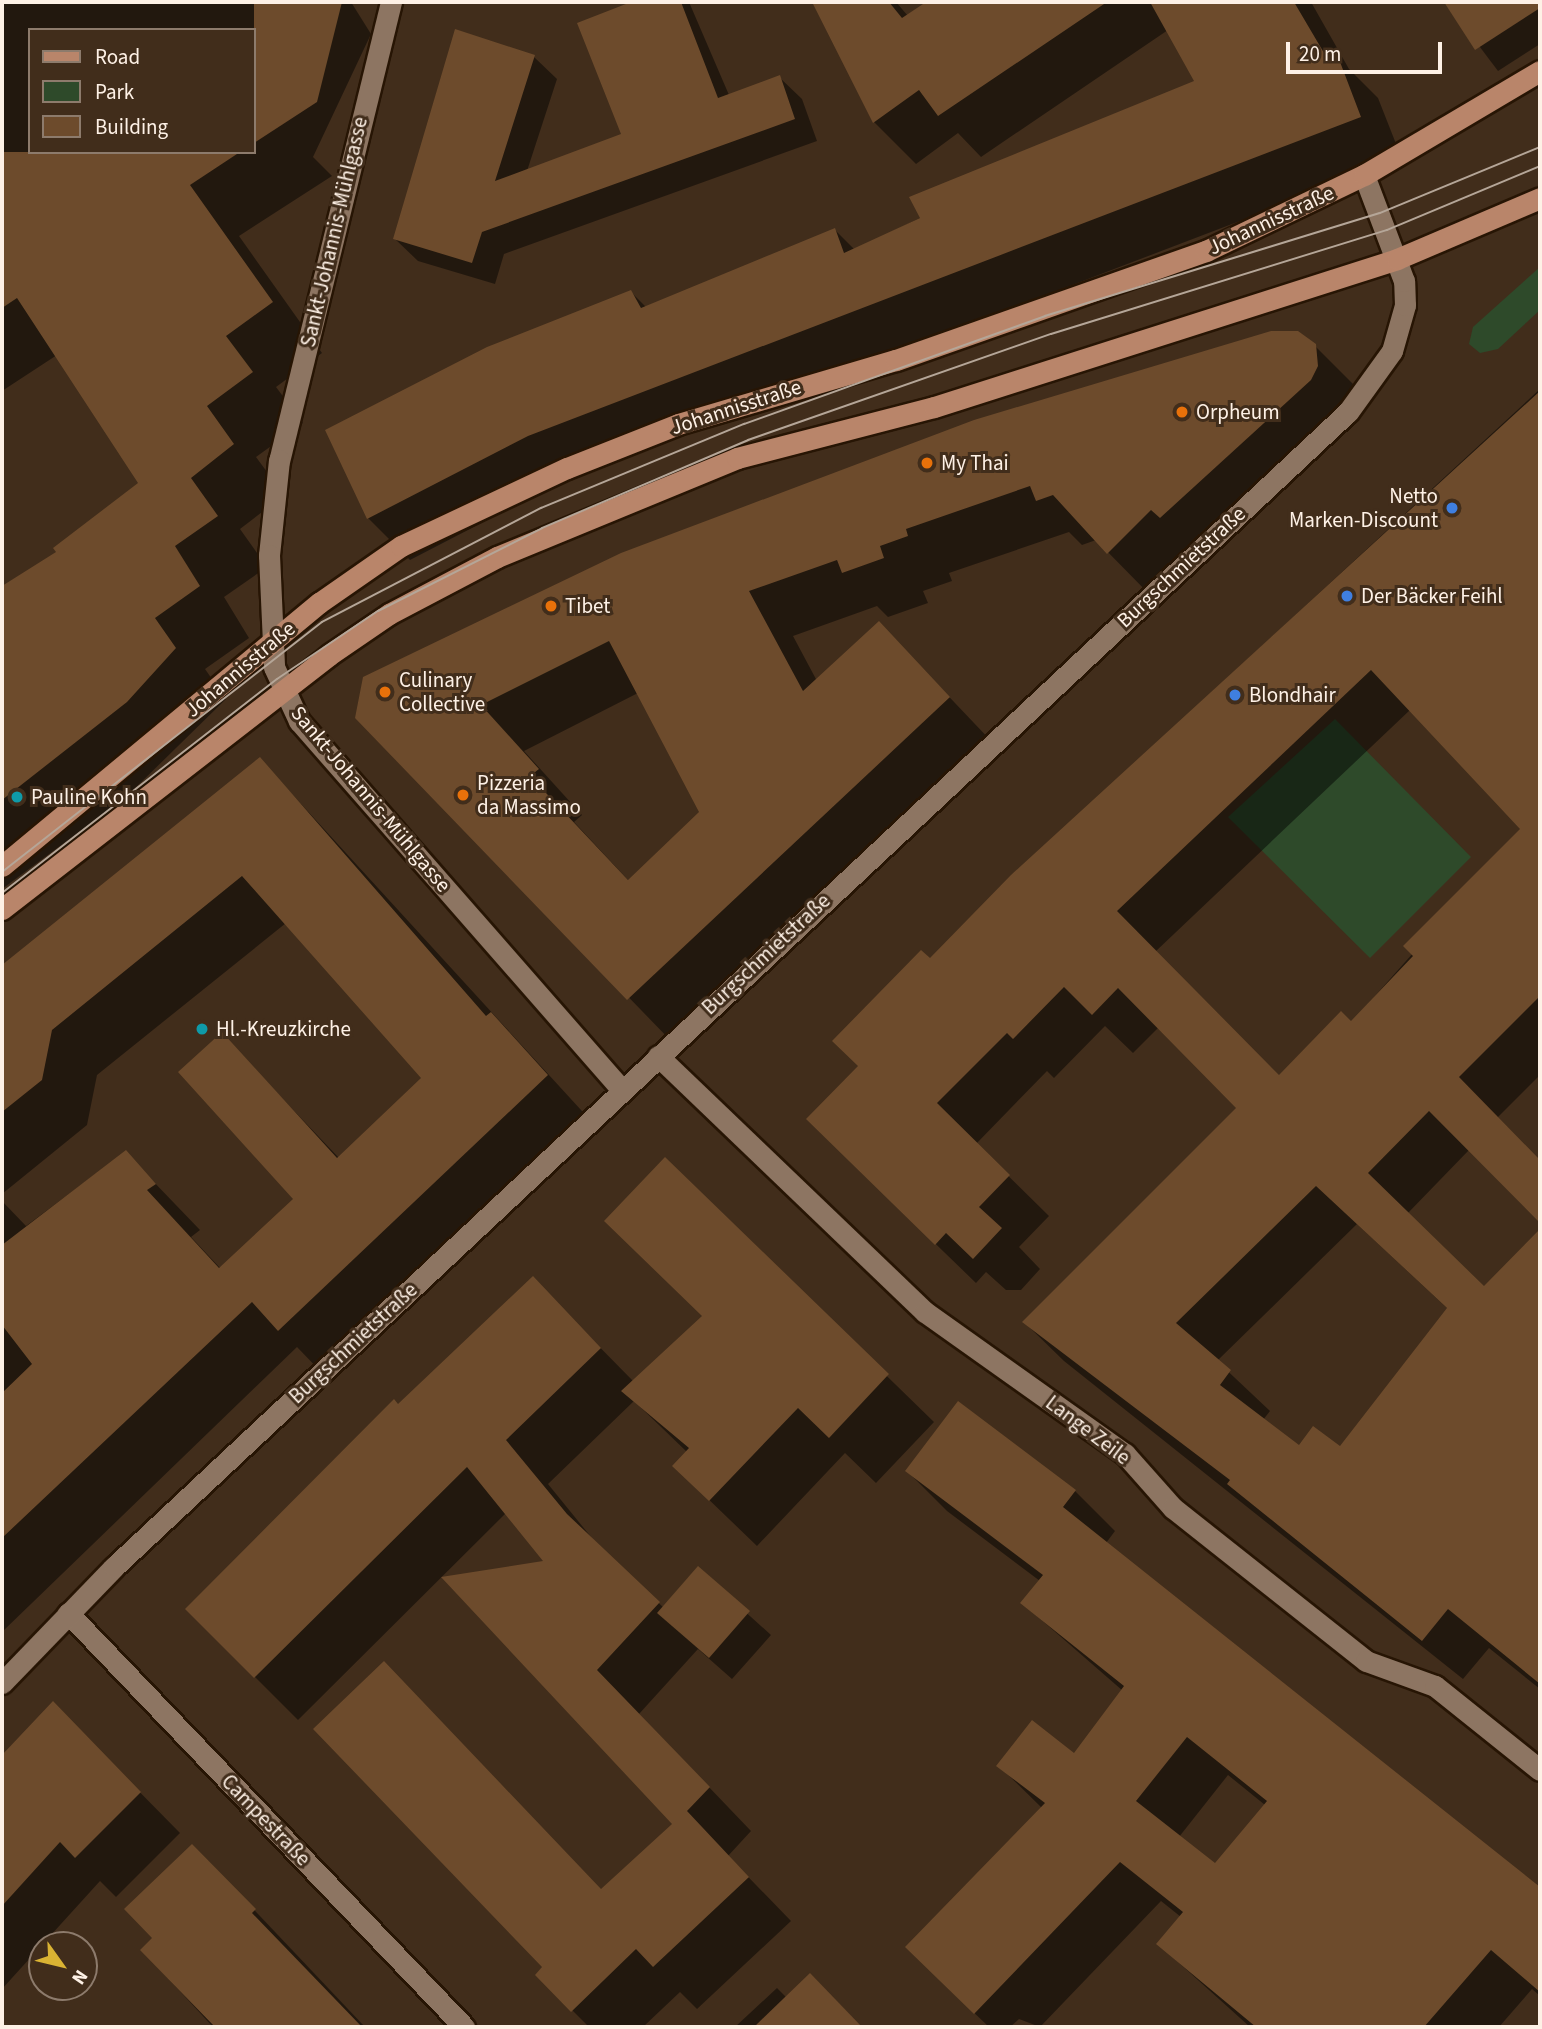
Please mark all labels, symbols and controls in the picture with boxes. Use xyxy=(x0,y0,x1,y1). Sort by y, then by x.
legend xyxy=(28,28,256,154)
scale bar xyxy=(1290,28,1446,72)
text: 20 m xyxy=(1299,39,1341,69)
text: Road xyxy=(95,42,140,72)
text: Park xyxy=(95,77,134,107)
text: Building xyxy=(95,112,168,142)
street label: Sankt-Johannis-Mühlgasse xyxy=(295,115,373,349)
street label: Johannisstraße xyxy=(1204,180,1338,260)
street label: Johannisstraße xyxy=(668,374,804,440)
place label: Orpheum xyxy=(1196,399,1280,425)
marker: Orpheum xyxy=(1174,404,1190,420)
place label: My Thai xyxy=(941,450,1009,476)
marker: My Thai xyxy=(919,455,935,471)
place label: Netto Marken-Discount xyxy=(1289,483,1438,533)
marker: Netto Marken-Discount xyxy=(1444,500,1460,516)
street label: Burgschmietstraße xyxy=(1112,501,1250,633)
place label: Der Bäcker Feihl xyxy=(1361,583,1503,609)
marker: Der Bäcker Feihl xyxy=(1339,588,1355,604)
place label: Tibet xyxy=(565,593,610,619)
marker: Tibet xyxy=(543,598,559,614)
street label: Johannisstraße xyxy=(180,616,300,722)
place label: Culinary Collective xyxy=(399,667,485,717)
place label: Blondhair xyxy=(1249,682,1336,708)
marker: Culinary Collective xyxy=(377,684,393,700)
marker: Blondhair xyxy=(1227,687,1243,703)
street label: Sankt-Johannis-Mühlgasse xyxy=(286,701,456,897)
place label: Pizzeria da Massimo xyxy=(477,770,581,820)
place label: Pauline Kohn xyxy=(31,784,147,810)
marker: Pizzeria da Massimo xyxy=(455,787,471,803)
marker: Pauline Kohn xyxy=(9,789,25,805)
street label: Burgschmietstraße xyxy=(697,888,835,1020)
place label: Hl.-Kreuzkirche xyxy=(216,1016,351,1042)
marker: Hl.-Kreuzkirche xyxy=(194,1021,210,1037)
street label: Burgschmietstraße xyxy=(284,1277,422,1409)
street label: Lange Zeile xyxy=(1041,1390,1135,1470)
street label: Campestraße xyxy=(216,1769,316,1871)
north arrow xyxy=(28,1931,98,2001)
text: N xyxy=(64,1964,94,1990)

